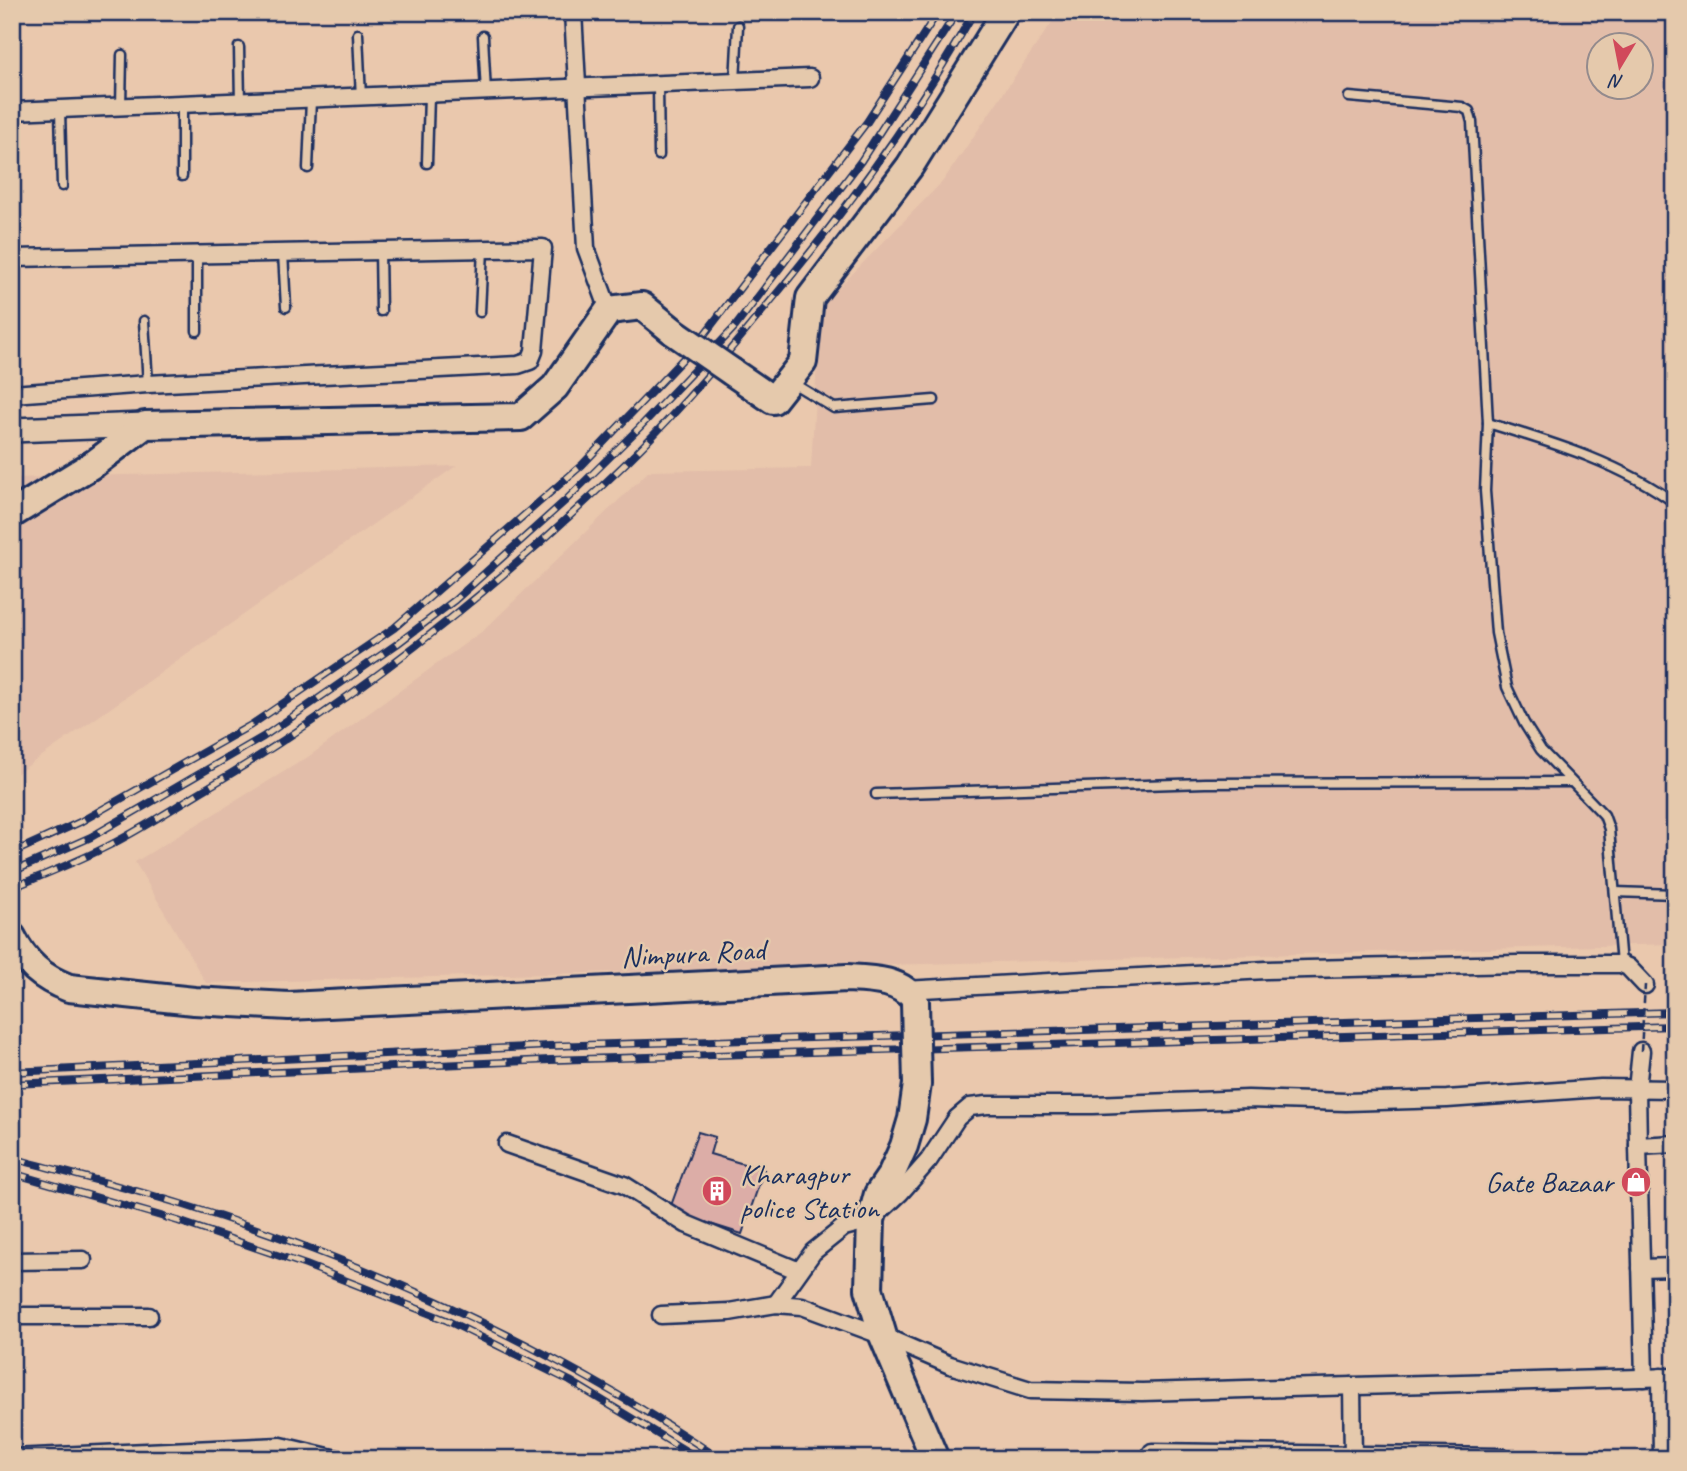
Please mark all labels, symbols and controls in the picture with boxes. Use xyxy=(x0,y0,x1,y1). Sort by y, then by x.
north arrow xyxy=(1586,32,1656,102)
text: N xyxy=(1606,68,1625,95)
street label: Nimpura Road xyxy=(620,930,770,976)
place label: Kharagpur police Station xyxy=(740,1155,880,1227)
place label: Gate Bazaar xyxy=(1485,1163,1615,1201)
shop icon: Gate Bazaar xyxy=(1619,1165,1653,1199)
building icon: Kharagpur police Station xyxy=(700,1174,734,1208)

